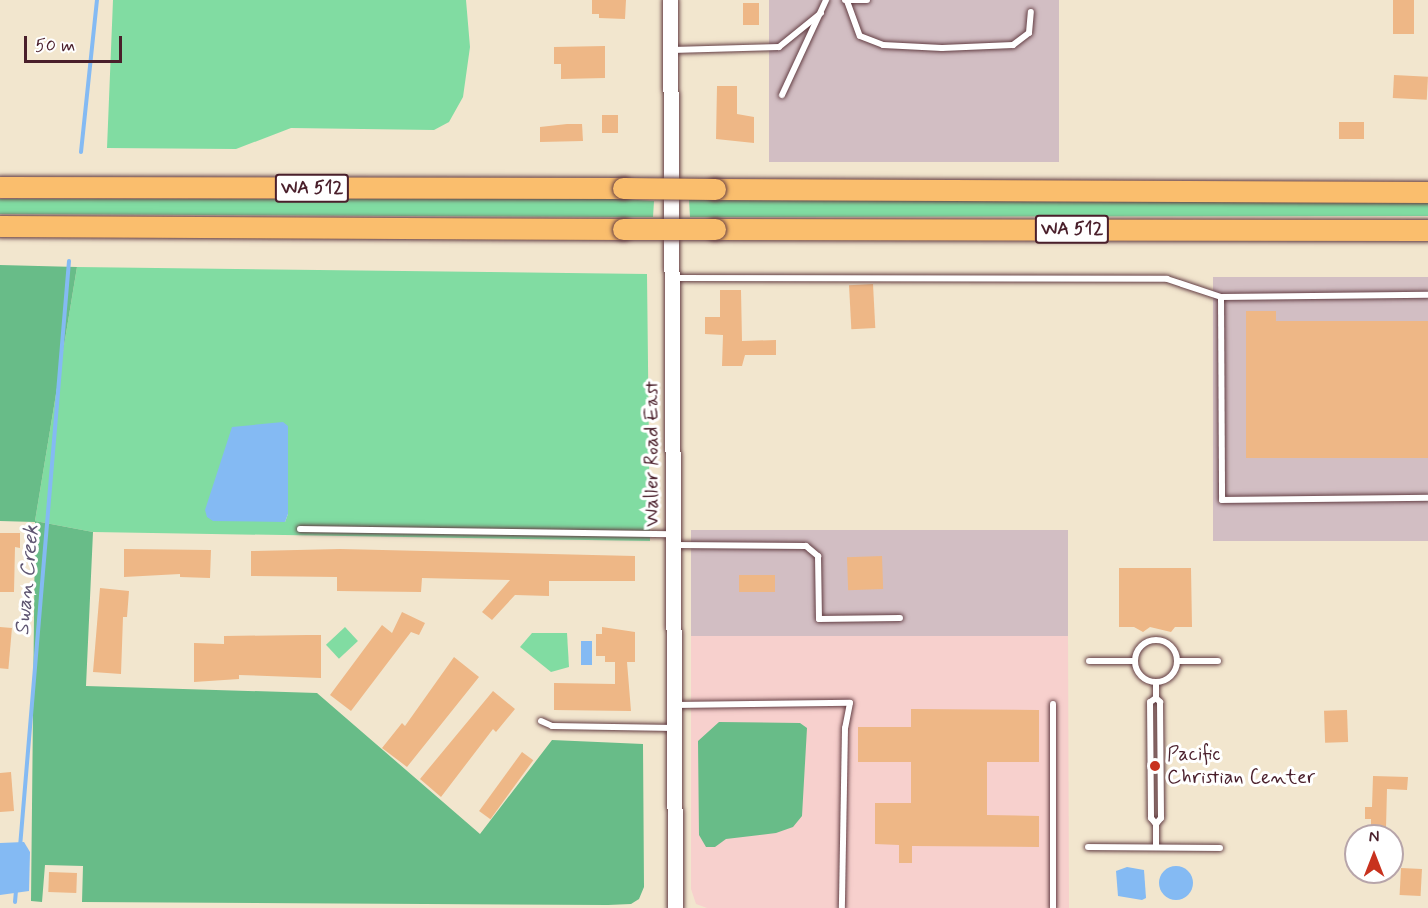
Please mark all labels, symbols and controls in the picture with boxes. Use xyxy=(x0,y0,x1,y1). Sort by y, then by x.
scale bar xyxy=(27,24,124,62)
text: 50 m xyxy=(35,34,75,58)
road number: WA 512 xyxy=(274,173,350,203)
road number: WA 512 xyxy=(1034,214,1110,244)
street label: Waller Road East xyxy=(640,383,664,525)
water label: Swan Creek xyxy=(10,524,44,636)
place label: Pacific Christian Center xyxy=(1167,742,1311,789)
marker: Pacific Christian Center xyxy=(1148,759,1162,773)
north arrow xyxy=(1344,824,1404,884)
text: N xyxy=(1369,827,1379,848)

